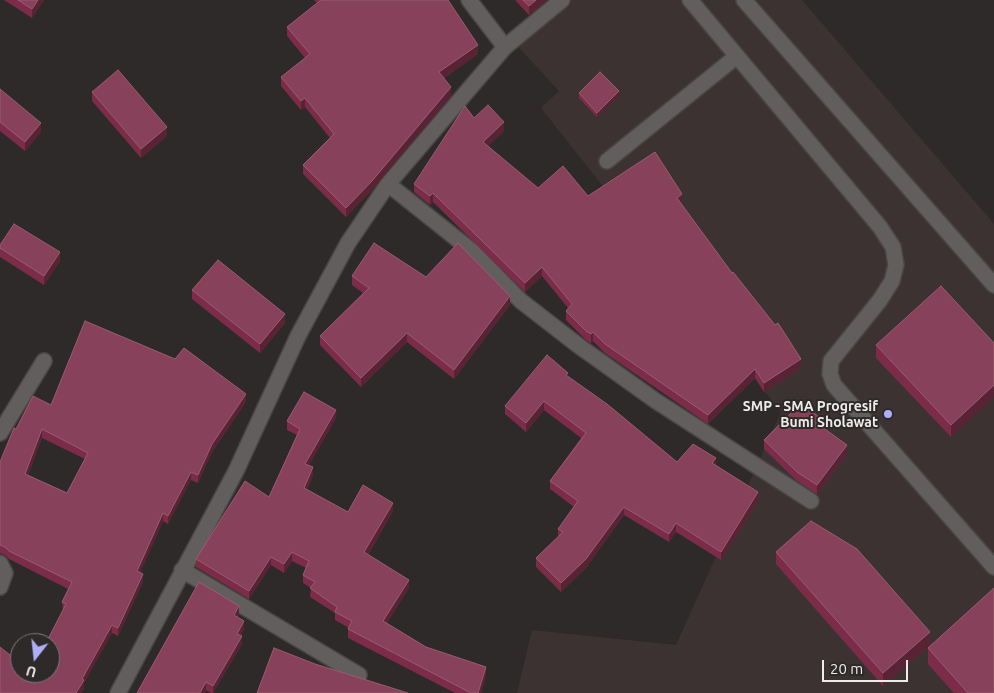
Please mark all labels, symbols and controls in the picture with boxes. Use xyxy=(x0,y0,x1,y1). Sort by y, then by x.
place label: SMP - SMA Progresif Bumi Sholawat xyxy=(743,398,878,431)
marker: SMP - SMA Progresif Bumi Sholawat xyxy=(882,408,894,420)
north arrow xyxy=(10,633,60,683)
scale bar xyxy=(824,650,910,682)
text: 20 m xyxy=(830,660,863,677)
text: U xyxy=(24,662,38,681)

